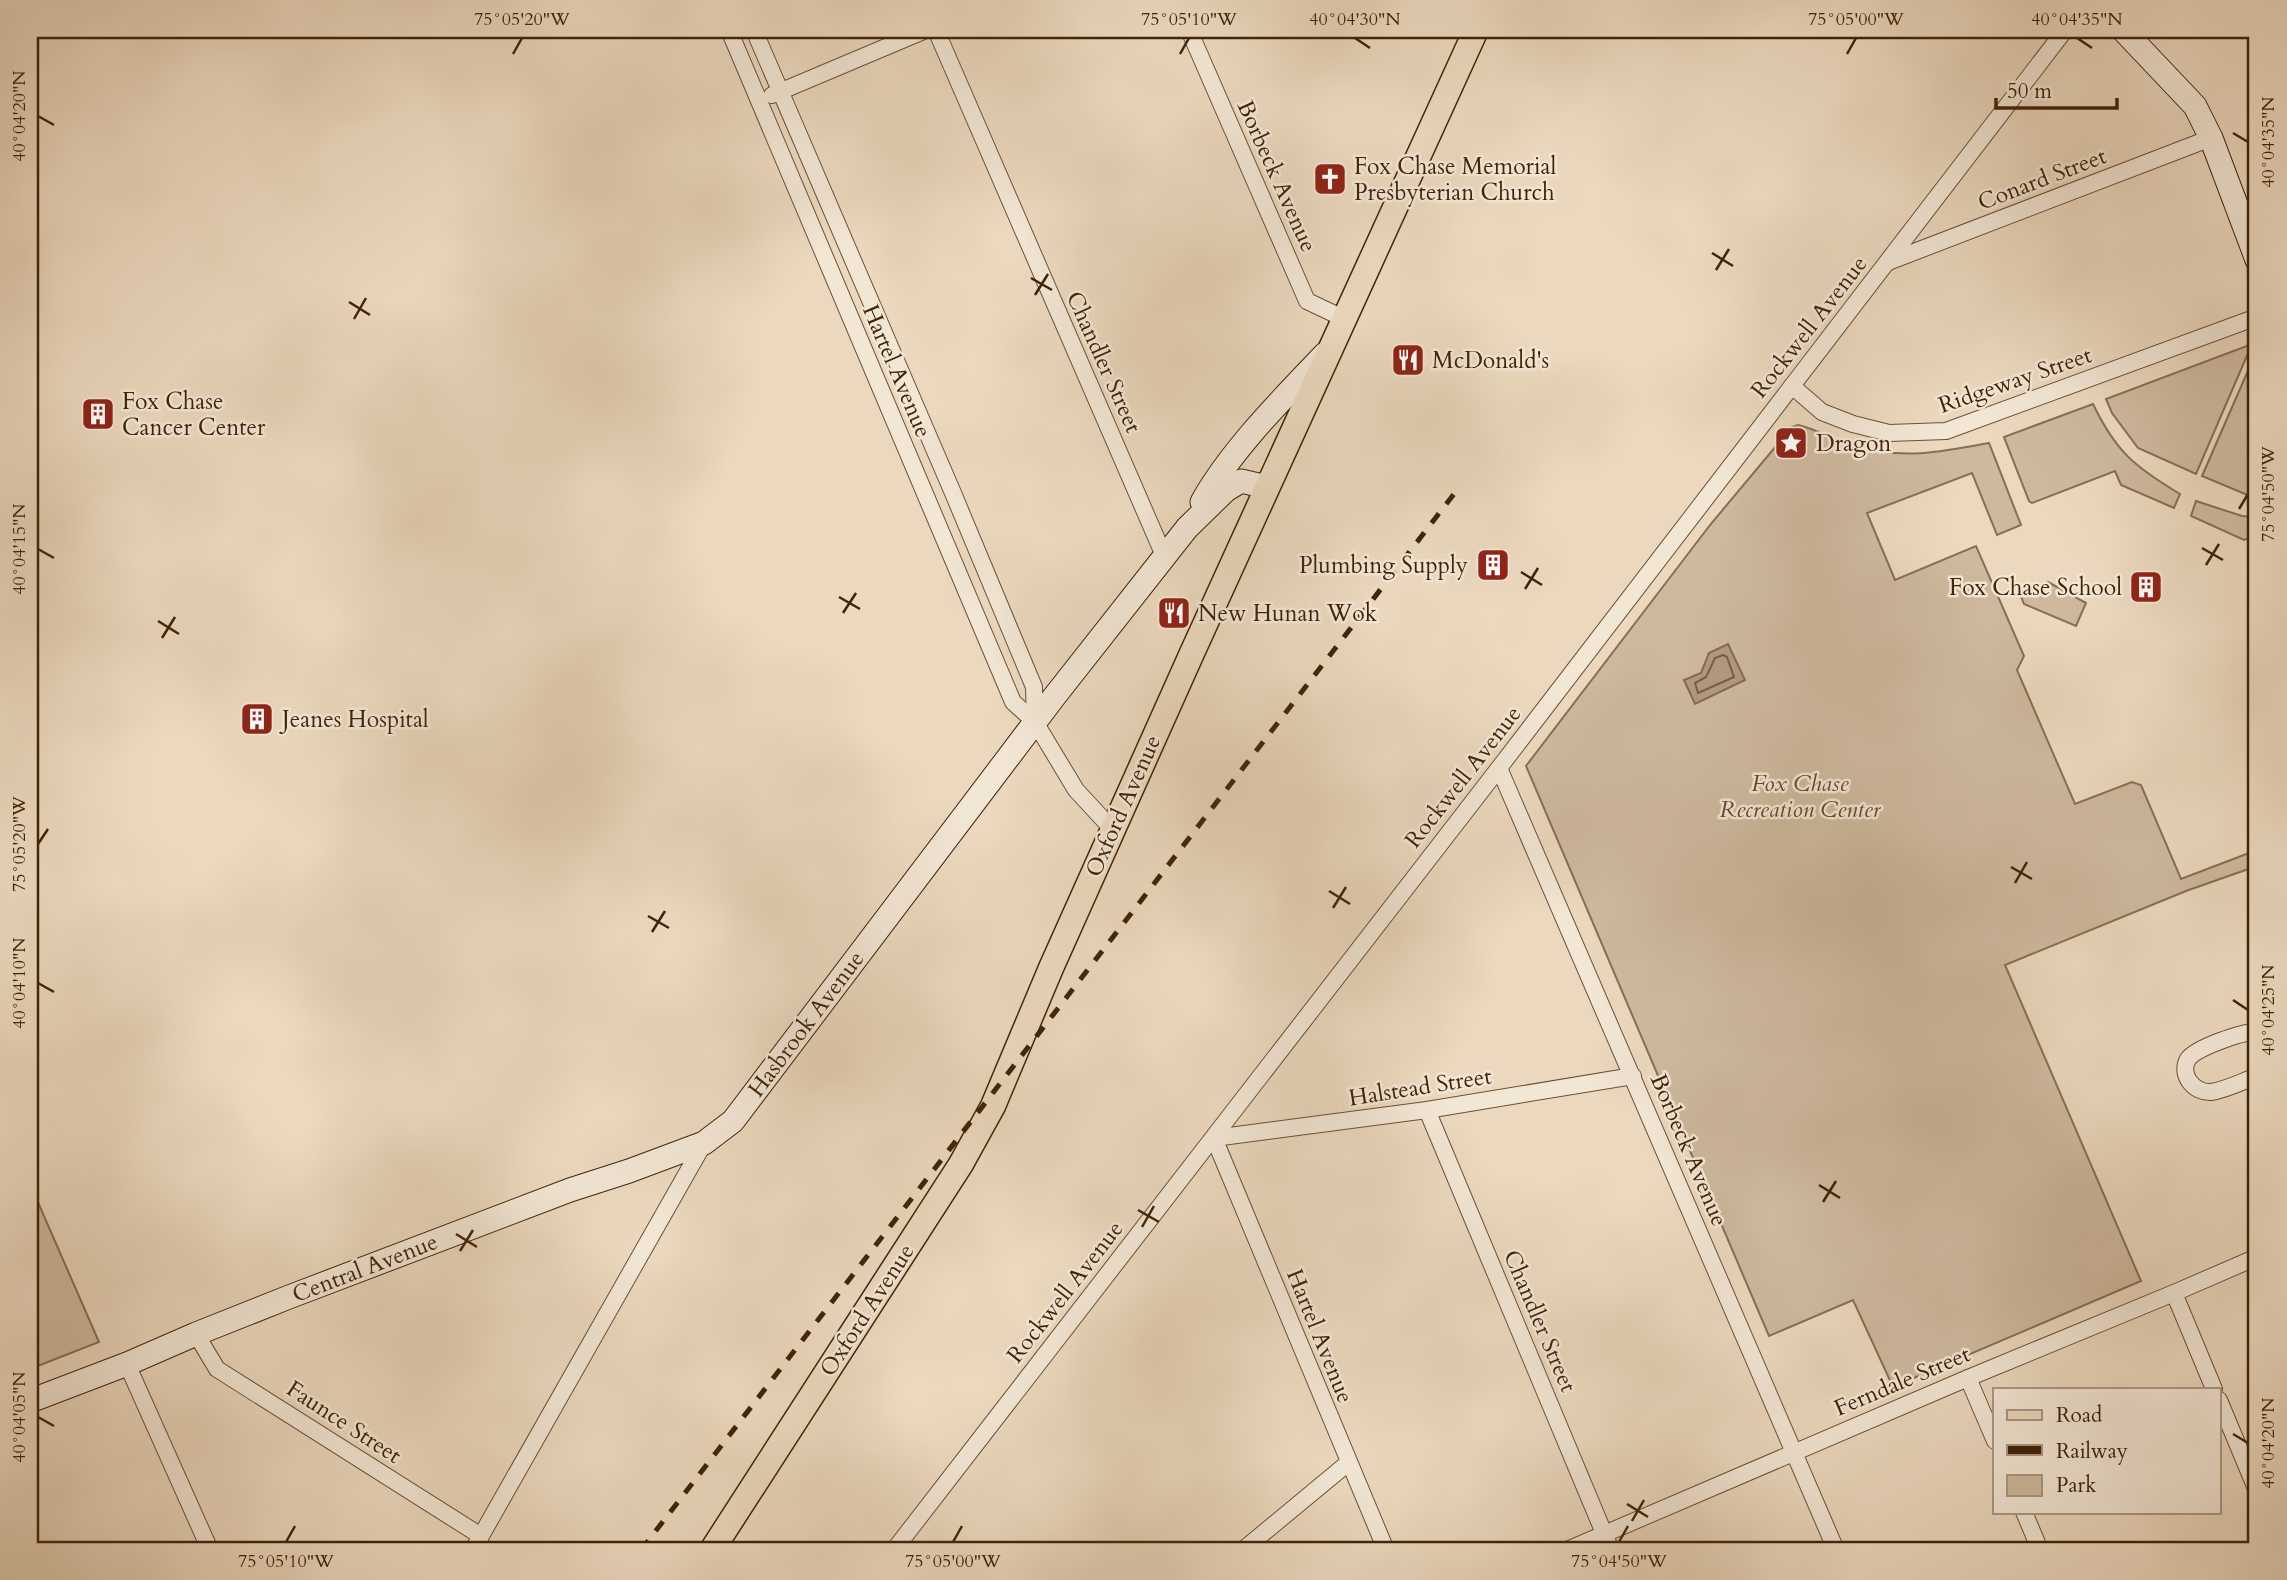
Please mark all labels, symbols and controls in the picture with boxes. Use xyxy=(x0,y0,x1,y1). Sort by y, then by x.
text: 75°05'20"W xyxy=(474,7,570,32)
text: 75°05'10"W xyxy=(1141,7,1237,32)
text: 40°04'30"N xyxy=(1309,7,1401,32)
text: 75°05'00"W xyxy=(1808,7,1904,32)
text: 40°04'35"N xyxy=(2031,7,2123,32)
scale bar xyxy=(1996,66,2117,110)
text: 40°04'20"N xyxy=(7,70,32,162)
text: 50 m xyxy=(2007,77,2052,106)
street label: Borbeck Avenue xyxy=(1230,95,1324,257)
text: 40°04'35"N xyxy=(2256,96,2281,188)
street label: Conard Street xyxy=(1973,140,2111,218)
place label: Fox Chase Memorial Presbyterian Church xyxy=(1354,151,1556,208)
church icon: Fox Chase Memorial Presbyterian Church xyxy=(1311,160,1349,198)
street label: Rockwell Avenue xyxy=(1744,249,1874,405)
street label: Chandler Street xyxy=(1059,286,1149,438)
street label: Hartel Avenue xyxy=(855,300,939,442)
street label: Ridgeway Street xyxy=(1934,339,2096,421)
restaurant icon: McDonald's xyxy=(1389,341,1427,379)
place label: McDonald's xyxy=(1432,345,1549,376)
place label: Fox Chase Cancer Center xyxy=(122,386,266,443)
building icon: Fox Chase Cancer Center xyxy=(79,395,117,433)
place icon: Dragon xyxy=(1772,424,1810,462)
place label: Dragon xyxy=(1816,428,1891,459)
text: 75°04'50"W xyxy=(2256,446,2281,542)
text: 40°04'15"N xyxy=(7,503,32,595)
building icon: Plumbing Supply xyxy=(1474,546,1512,584)
place label: Plumbing Supply xyxy=(1299,550,1468,581)
building icon: Fox Chase School xyxy=(2127,568,2165,606)
place label: Fox Chase School xyxy=(1949,572,2122,603)
restaurant icon: New Hunan Wok xyxy=(1155,594,1193,632)
place label: New Hunan Wok xyxy=(1198,598,1378,629)
street label: Rockwell Avenue xyxy=(1398,699,1528,855)
building icon: Jeanes Hospital xyxy=(238,700,276,738)
place label: Jeanes Hospital xyxy=(279,704,429,735)
street label: Oxford Avenue xyxy=(1078,730,1168,882)
park label: Fox Chase Recreation Center xyxy=(1720,768,1882,825)
text: 75°05'20"W xyxy=(7,796,32,892)
text: 40°04'10"N xyxy=(7,937,32,1029)
street label: Hasbrook Avenue xyxy=(741,945,871,1103)
text: 40°04'25"N xyxy=(2256,964,2281,1056)
street label: Halstead Street xyxy=(1346,1060,1494,1114)
street label: Borbeck Avenue xyxy=(1643,1069,1735,1231)
street label: Rockwell Avenue xyxy=(1000,1214,1130,1370)
street label: Central Avenue xyxy=(288,1226,442,1310)
street label: Oxford Avenue xyxy=(813,1238,921,1382)
street label: Chandler Street xyxy=(1496,1245,1584,1397)
street label: Hartel Avenue xyxy=(1279,1264,1361,1408)
street label: Ferndale Street xyxy=(1829,1338,1975,1424)
text: 40°04'05"N xyxy=(7,1371,32,1463)
street label: Faunce Street xyxy=(281,1373,407,1471)
legend xyxy=(1993,1388,2220,1514)
text: 40°04'20"N xyxy=(2256,1397,2281,1489)
text: Road xyxy=(2056,1401,2102,1430)
text: Railway xyxy=(2056,1437,2128,1466)
text: Park xyxy=(2056,1471,2097,1500)
text: 75°05'10"W xyxy=(238,1549,334,1574)
text: 75°05'00"W xyxy=(905,1549,1001,1574)
text: 75°04'50"W xyxy=(1571,1549,1667,1574)

